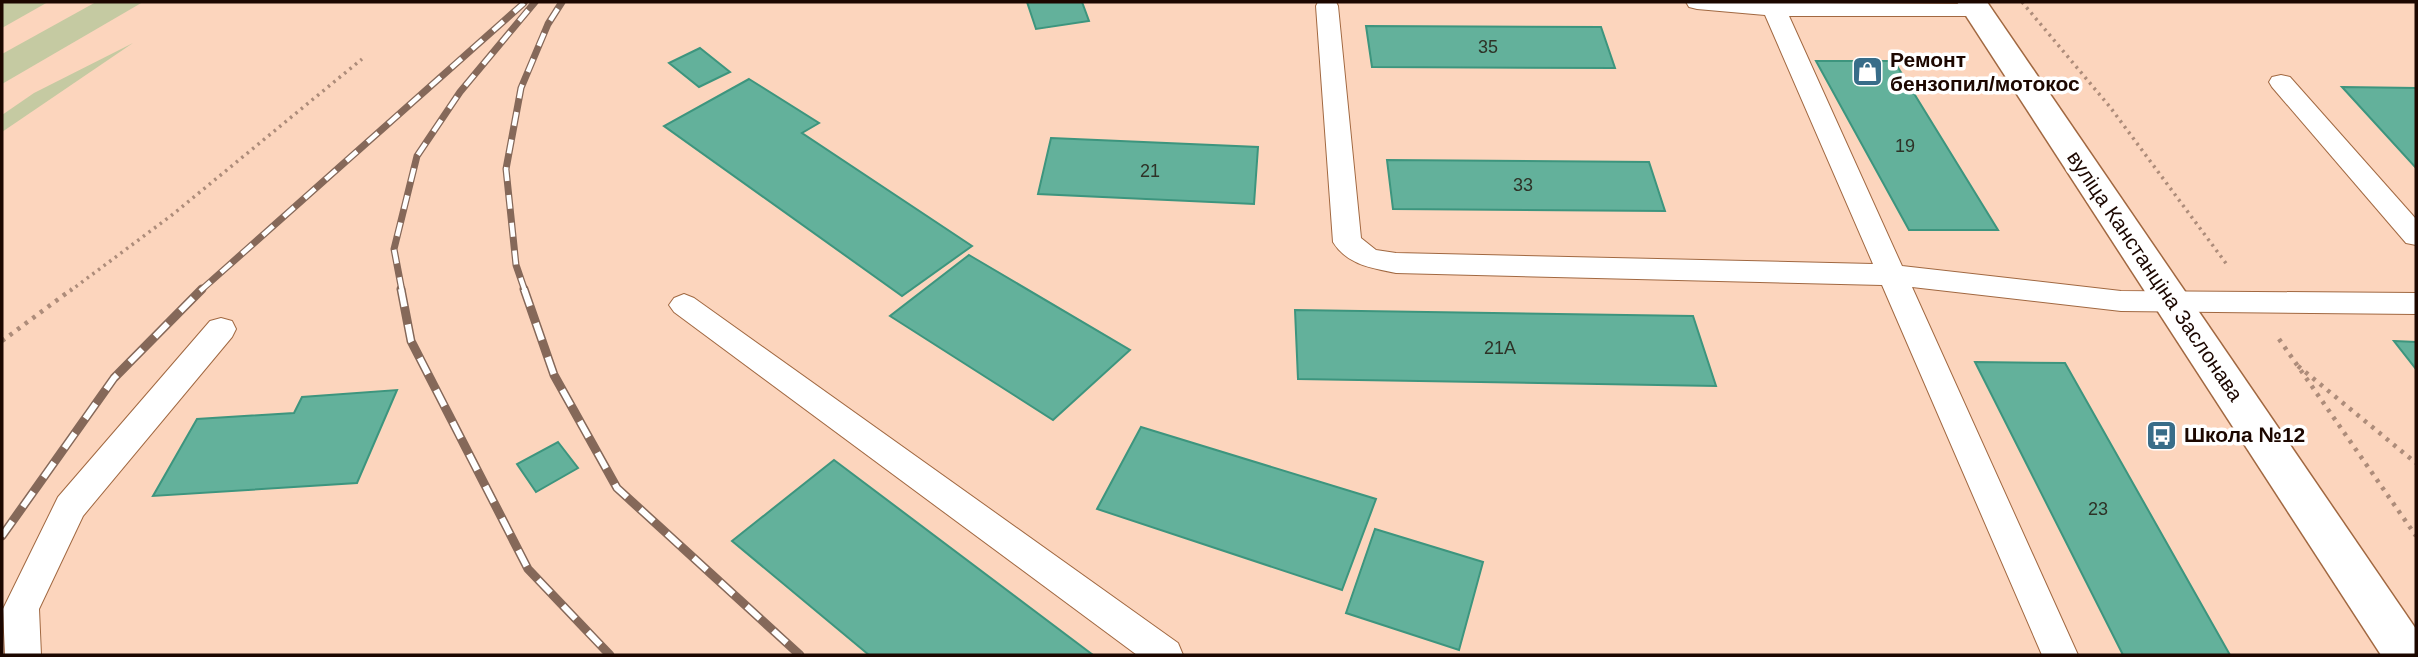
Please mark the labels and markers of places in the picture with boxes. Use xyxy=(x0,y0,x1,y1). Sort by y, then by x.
place label: Ремонт бензопил/мотокос xyxy=(1890,48,2080,95)
shop icon: Ремонт бензопил/мотокос xyxy=(1850,55,1884,89)
bus stop icon: Школа №12 xyxy=(2144,418,2178,452)
place label: Школа №12 xyxy=(2184,423,2305,446)

